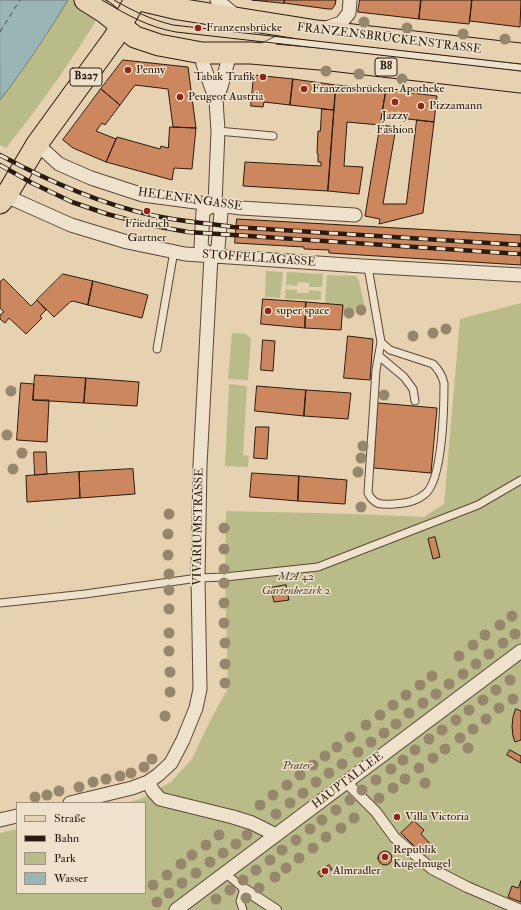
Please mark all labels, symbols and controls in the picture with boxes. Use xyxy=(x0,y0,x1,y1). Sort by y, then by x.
place label: Franzensbrücke xyxy=(206,21,282,35)
street label: FRANZENSBRÜCKENSTRASSE xyxy=(296,21,482,57)
marker: Franzensbrücke xyxy=(193,23,203,33)
road number: B8 xyxy=(375,58,397,76)
place label: Penny xyxy=(136,63,165,77)
marker: Penny xyxy=(123,65,133,75)
road number: B227 xyxy=(70,68,102,86)
place label: Tabak Trafik xyxy=(194,70,255,84)
marker: Tabak Trafik xyxy=(258,72,268,82)
place label: Franzensbrücken-Apotheke xyxy=(312,82,444,96)
marker: Franzensbrücken-Apotheke xyxy=(299,84,309,94)
place label: Peugeot Austria xyxy=(188,90,263,104)
marker: Peugeot Austria xyxy=(175,92,185,102)
marker: Jazzy Fashion xyxy=(390,97,400,107)
place label: Pizzamann xyxy=(429,99,482,113)
marker: Pizzamann xyxy=(416,101,426,111)
place label: Jazzy Fashion xyxy=(376,109,414,137)
street label: HELENENGASSE xyxy=(137,186,243,214)
marker: Friedrich Gartner xyxy=(142,206,152,216)
place label: Friedrich Gartner xyxy=(125,217,169,245)
street label: STOFFELLAGASSE xyxy=(202,248,316,270)
place label: super space xyxy=(276,304,329,318)
marker: super space xyxy=(263,306,273,316)
street label: VIVARIUMSTRASSE xyxy=(191,468,207,586)
park label: MA 42 Gartenbezirk 2 xyxy=(262,570,330,598)
street label: HAUPTALLEE xyxy=(310,750,386,812)
park label: Prater xyxy=(282,759,312,773)
legend xyxy=(16,802,146,894)
place label: Villa Victoria xyxy=(405,810,469,824)
text: Straße xyxy=(54,811,85,826)
marker: Villa Victoria xyxy=(392,812,402,822)
text: Bahn xyxy=(54,831,79,846)
place label: Republik Kugelmugel xyxy=(393,843,451,871)
text: Park xyxy=(54,851,76,866)
marker: Republik Kugelmugel xyxy=(380,852,390,862)
place label: Almradler xyxy=(333,864,381,878)
marker: Almradler xyxy=(320,866,330,876)
text: Wasser xyxy=(54,871,88,886)

